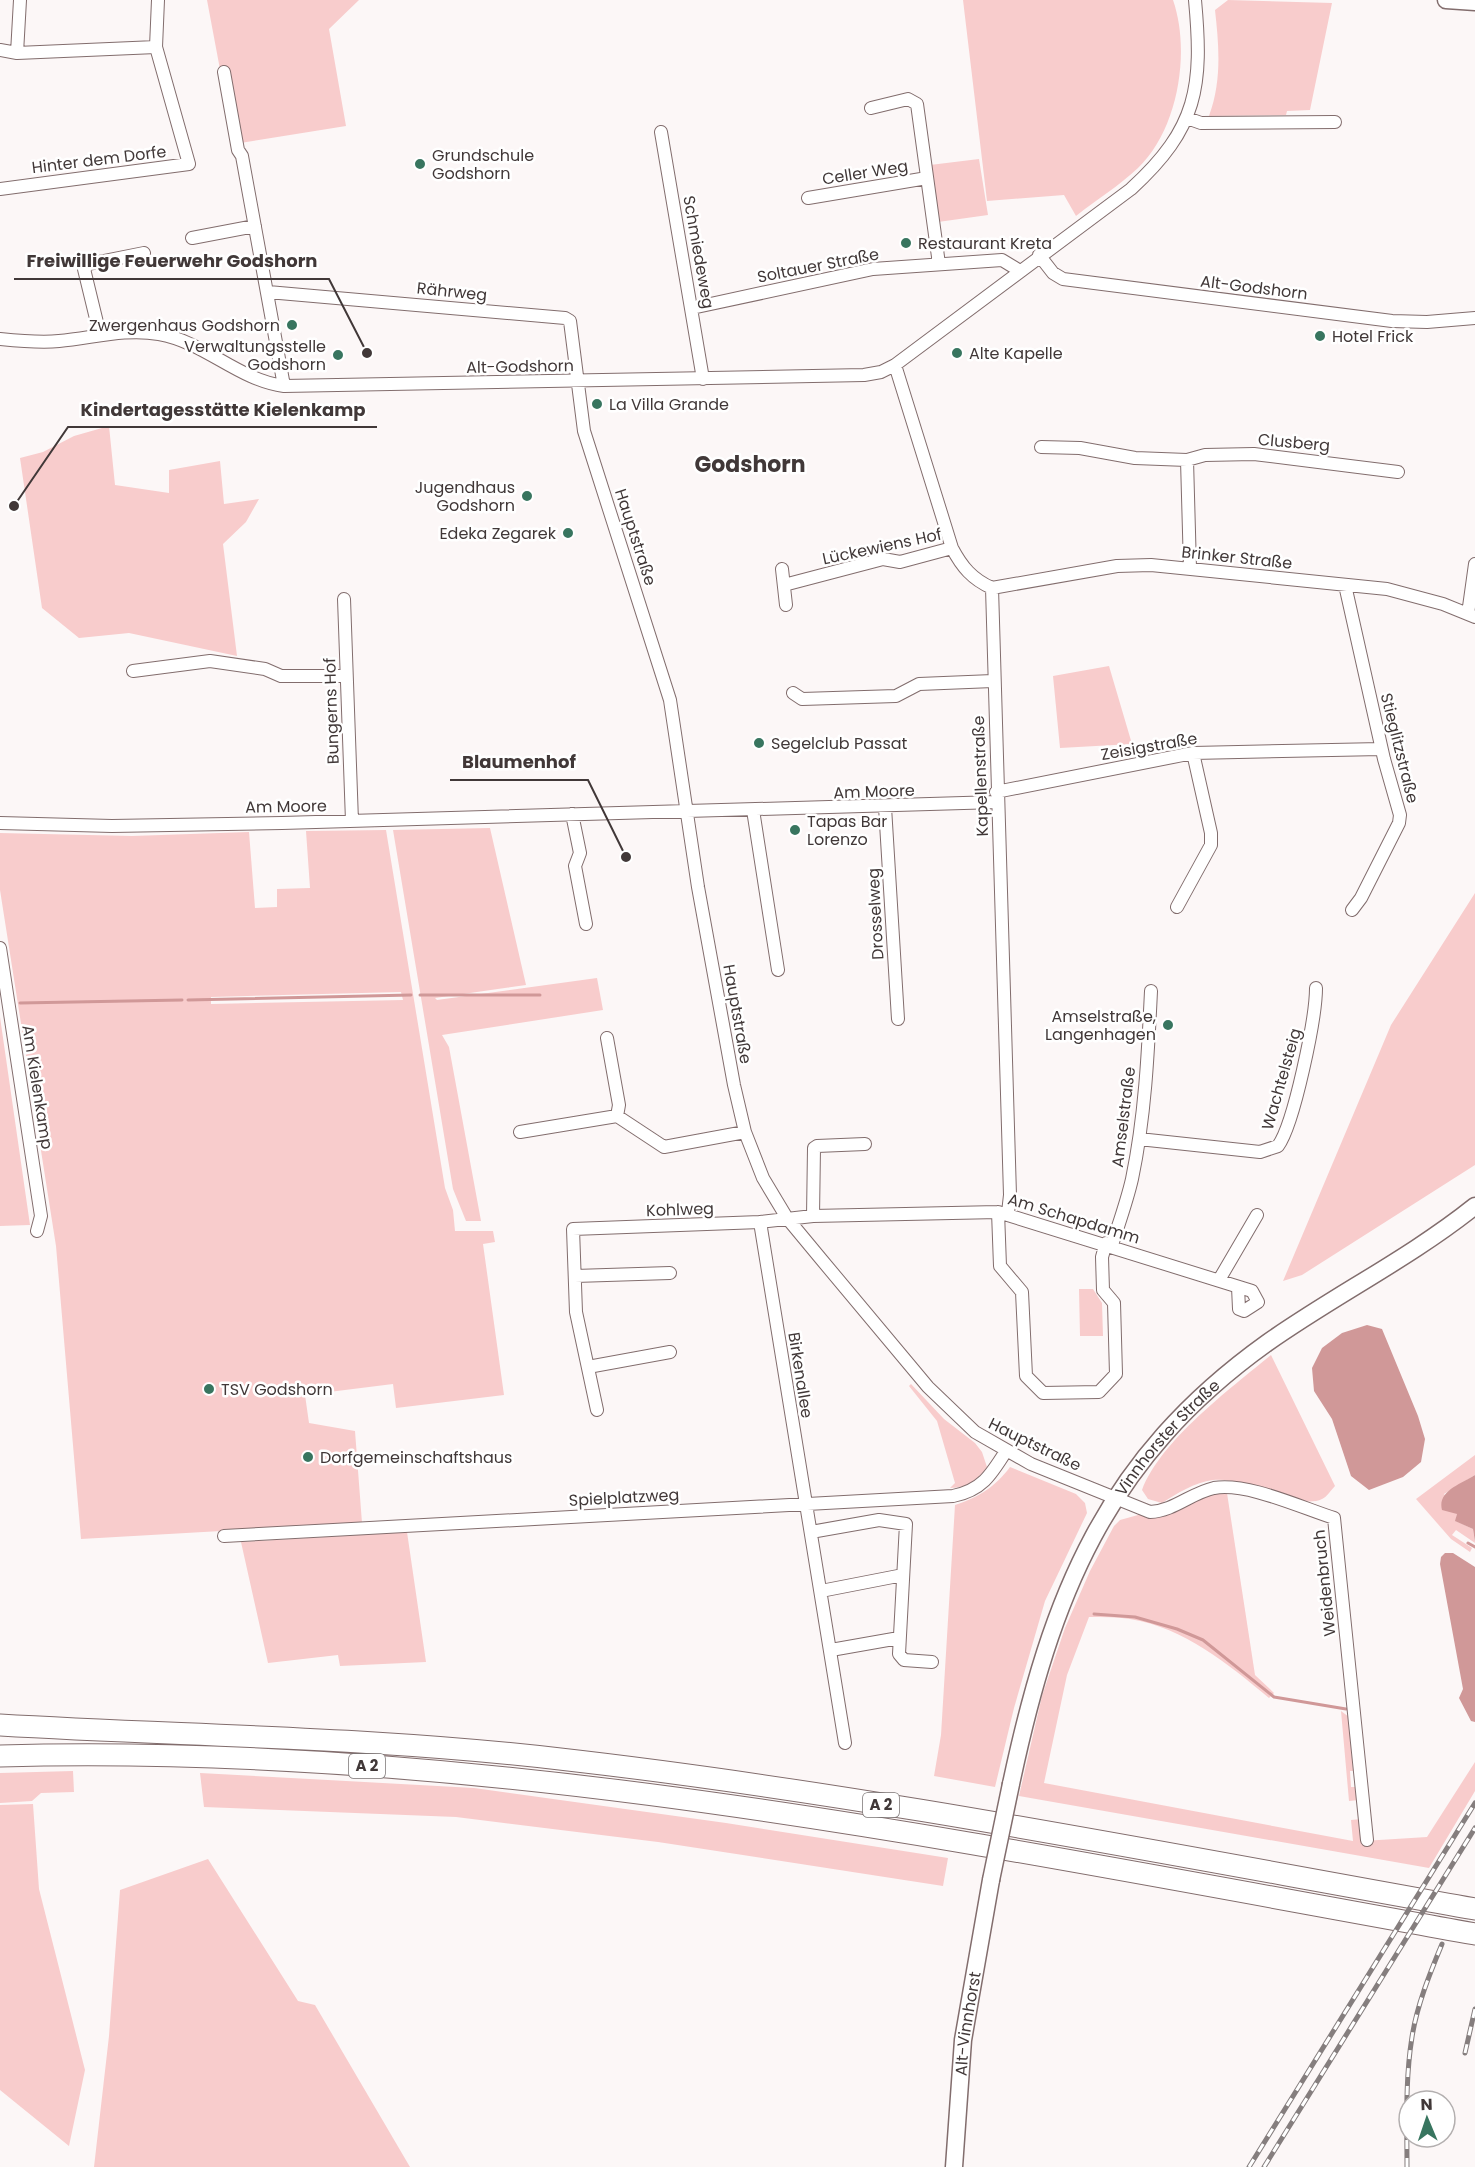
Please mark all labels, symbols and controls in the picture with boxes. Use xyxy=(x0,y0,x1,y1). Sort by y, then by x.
street label: Hinter dem Dorfe xyxy=(30,140,168,179)
place label: Grundschule Godshorn xyxy=(432,144,534,185)
street label: Celler Weg xyxy=(820,154,910,191)
marker: Grundschule Godshorn xyxy=(413,157,427,171)
street label: Schmiedeweg xyxy=(677,194,720,310)
place label: Restaurant Kreta xyxy=(918,232,1052,255)
marker: Restaurant Kreta xyxy=(899,236,913,250)
street label: Soltauer Straße xyxy=(755,242,881,289)
callout: Freiwillige Feuerwehr Godshorn xyxy=(14,243,329,279)
text: Freiwillige Feuerwehr Godshorn xyxy=(27,248,317,273)
street label: Alt-Godshorn xyxy=(1199,270,1309,305)
street label: Rährweg xyxy=(416,276,488,307)
place label: Zwergenhaus Godshorn xyxy=(89,314,280,337)
marker: Zwergenhaus Godshorn xyxy=(285,318,299,332)
place label: Hotel Frick xyxy=(1332,325,1414,348)
marker: Hotel Frick xyxy=(1313,329,1327,343)
place label: Verwaltungsstelle Godshorn xyxy=(184,335,326,376)
place label: Alte Kapelle xyxy=(969,342,1063,365)
marker: Alte Kapelle xyxy=(950,346,964,360)
marker: Verwaltungsstelle Godshorn xyxy=(331,348,345,362)
street label: Alt-Godshorn xyxy=(466,354,574,379)
callout: Kindertagesstätte Kielenkamp xyxy=(68,391,377,427)
place label: La Villa Grande xyxy=(609,393,729,416)
text: Kindertagesstätte Kielenkamp xyxy=(80,397,366,422)
marker: La Villa Grande xyxy=(590,397,604,411)
street label: Clusberg xyxy=(1257,428,1331,457)
district label: Godshorn xyxy=(694,449,806,480)
place label: Jugendhaus Godshorn xyxy=(415,476,515,517)
street label: Hauptstraße xyxy=(609,486,662,589)
marker: Jugendhaus Godshorn xyxy=(520,489,534,503)
place label: Edeka Zegarek xyxy=(439,522,557,545)
street label: Lückewiens Hof xyxy=(820,523,944,570)
marker: Edeka Zegarek xyxy=(561,526,575,540)
street label: Brinker Straße xyxy=(1180,540,1294,575)
street label: Bungerns Hof xyxy=(318,657,345,765)
street label: Stieglitzstraße xyxy=(1375,691,1424,806)
street label: Kapellenstraße xyxy=(967,715,994,837)
street label: Zeisigstraße xyxy=(1099,727,1199,766)
place label: Segelclub Passat xyxy=(771,732,908,755)
marker: Segelclub Passat xyxy=(752,736,766,750)
callout: Blaumenhof xyxy=(450,744,588,780)
text: Blaumenhof xyxy=(462,749,576,774)
street label: Am Moore xyxy=(833,779,915,804)
street label: Am Moore xyxy=(245,794,327,819)
place label: Tapas Bar Lorenzo xyxy=(807,810,887,851)
marker: Tapas Bar Lorenzo xyxy=(788,823,802,837)
street label: Drosselweg xyxy=(862,867,889,960)
street label: Hauptstraße xyxy=(717,963,758,1066)
place label: Amselstraße, Langenhagen xyxy=(1045,1005,1156,1046)
marker: Amselstraße, Langenhagen xyxy=(1161,1018,1175,1032)
street label: Am Kielenkamp xyxy=(16,1023,59,1151)
street label: Wachtelsteig xyxy=(1256,1026,1307,1133)
street label: Amselstraße xyxy=(1106,1065,1141,1169)
street label: Am Schapdamm xyxy=(1005,1187,1143,1250)
street label: Kohlweg xyxy=(646,1197,714,1222)
street label: Birkenallee xyxy=(782,1330,819,1420)
street label: Vinnhorster Straße xyxy=(1110,1374,1225,1500)
place label: TSV Godshorn xyxy=(221,1378,333,1401)
marker: TSV Godshorn xyxy=(202,1382,216,1396)
street label: Hauptstraße xyxy=(985,1412,1085,1477)
place label: Dorfgemeinschaftshaus xyxy=(320,1446,512,1469)
marker: Dorfgemeinschaftshaus xyxy=(301,1450,315,1464)
street label: Spielplatzweg xyxy=(568,1483,680,1512)
street label: Weidenbruch xyxy=(1307,1528,1342,1638)
road number: A 2 xyxy=(349,1754,385,1778)
road number: A 2 xyxy=(863,1793,899,1817)
street label: Alt-Vinnhorst xyxy=(949,1970,987,2077)
north arrow xyxy=(1397,2089,1457,2149)
text: N xyxy=(1420,2093,1433,2116)

